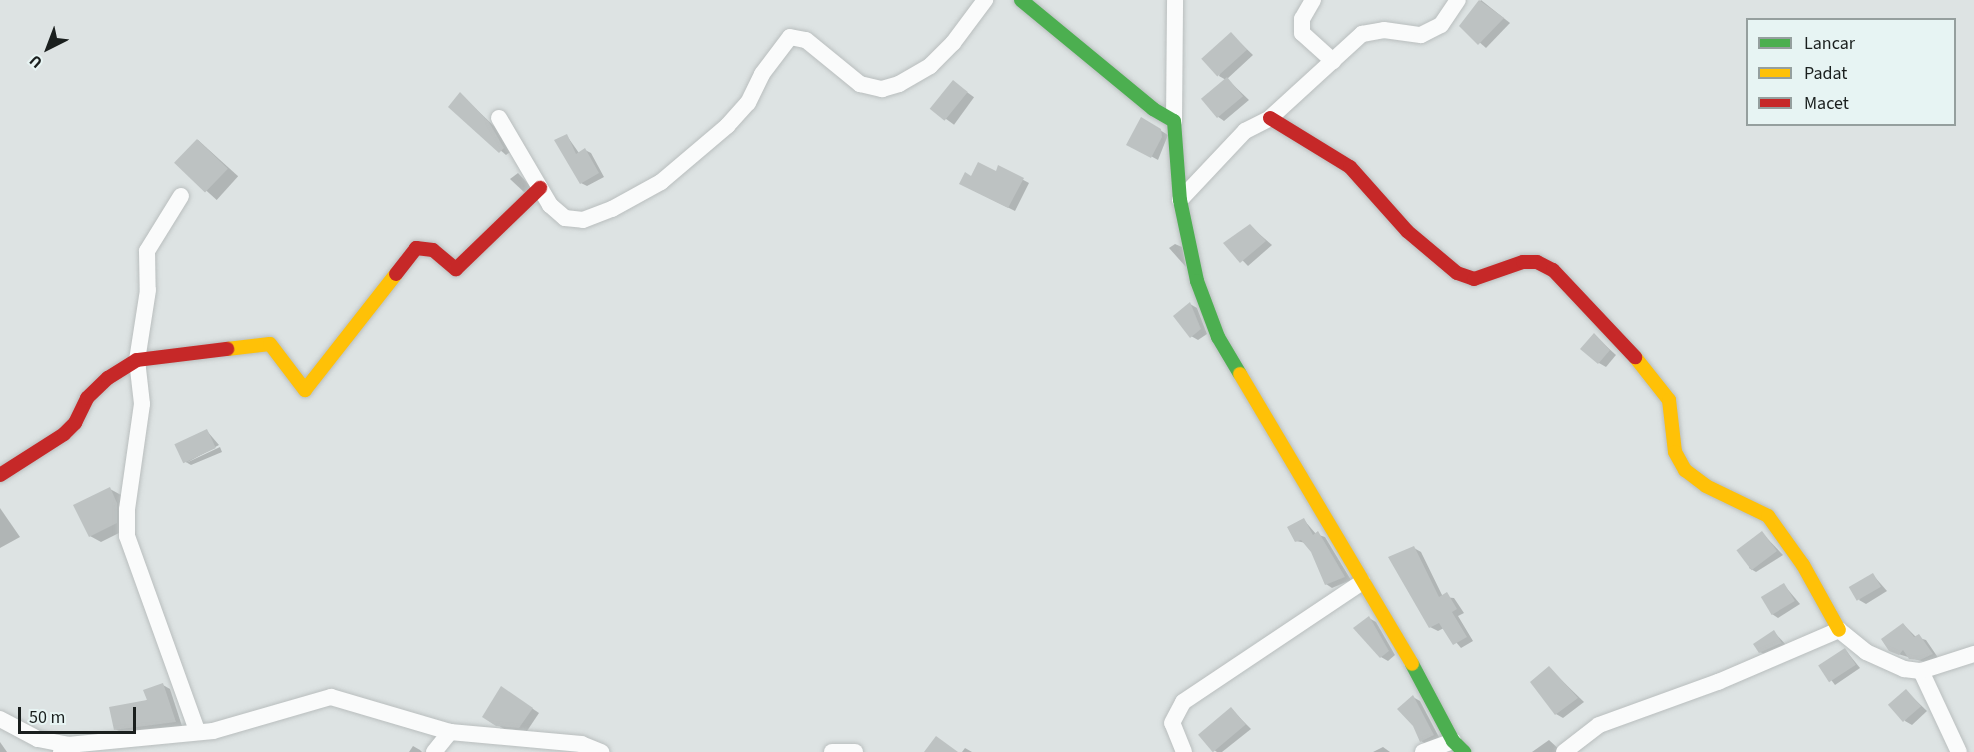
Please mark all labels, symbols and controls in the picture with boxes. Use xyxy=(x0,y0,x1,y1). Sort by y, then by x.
north arrow xyxy=(18,18,78,78)
legend xyxy=(1746,18,1956,126)
text: Lancar xyxy=(1804,31,1855,56)
text: U xyxy=(25,50,47,73)
text: Padat xyxy=(1804,61,1847,86)
text: Macet xyxy=(1804,91,1849,116)
scale bar xyxy=(21,695,140,733)
text: 50 m xyxy=(29,705,65,730)

